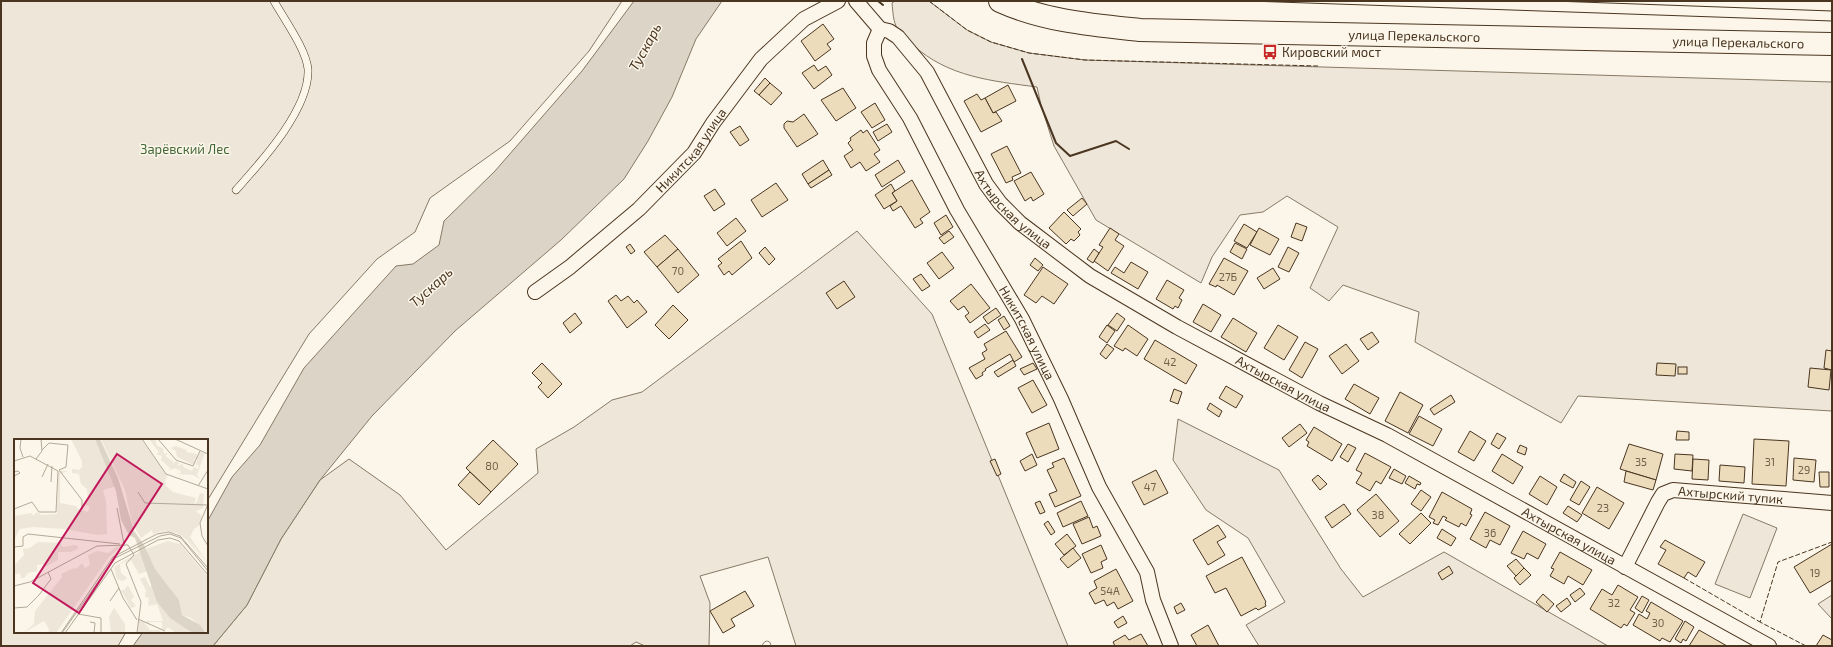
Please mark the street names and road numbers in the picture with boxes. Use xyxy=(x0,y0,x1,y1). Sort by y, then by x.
street label: улица Перекальского xyxy=(1348,26,1480,45)
street label: улица Перекальского xyxy=(1672,33,1804,51)
street label: Никитская улица xyxy=(652,105,730,195)
street label: Ахтырская улица xyxy=(972,166,1055,252)
street label: Никитская улица xyxy=(996,283,1058,382)
street label: Ахтырская улица xyxy=(1233,352,1333,415)
street label: Ахтырский тупик xyxy=(1678,482,1784,507)
street label: Ахтырская улица xyxy=(1519,503,1619,568)

